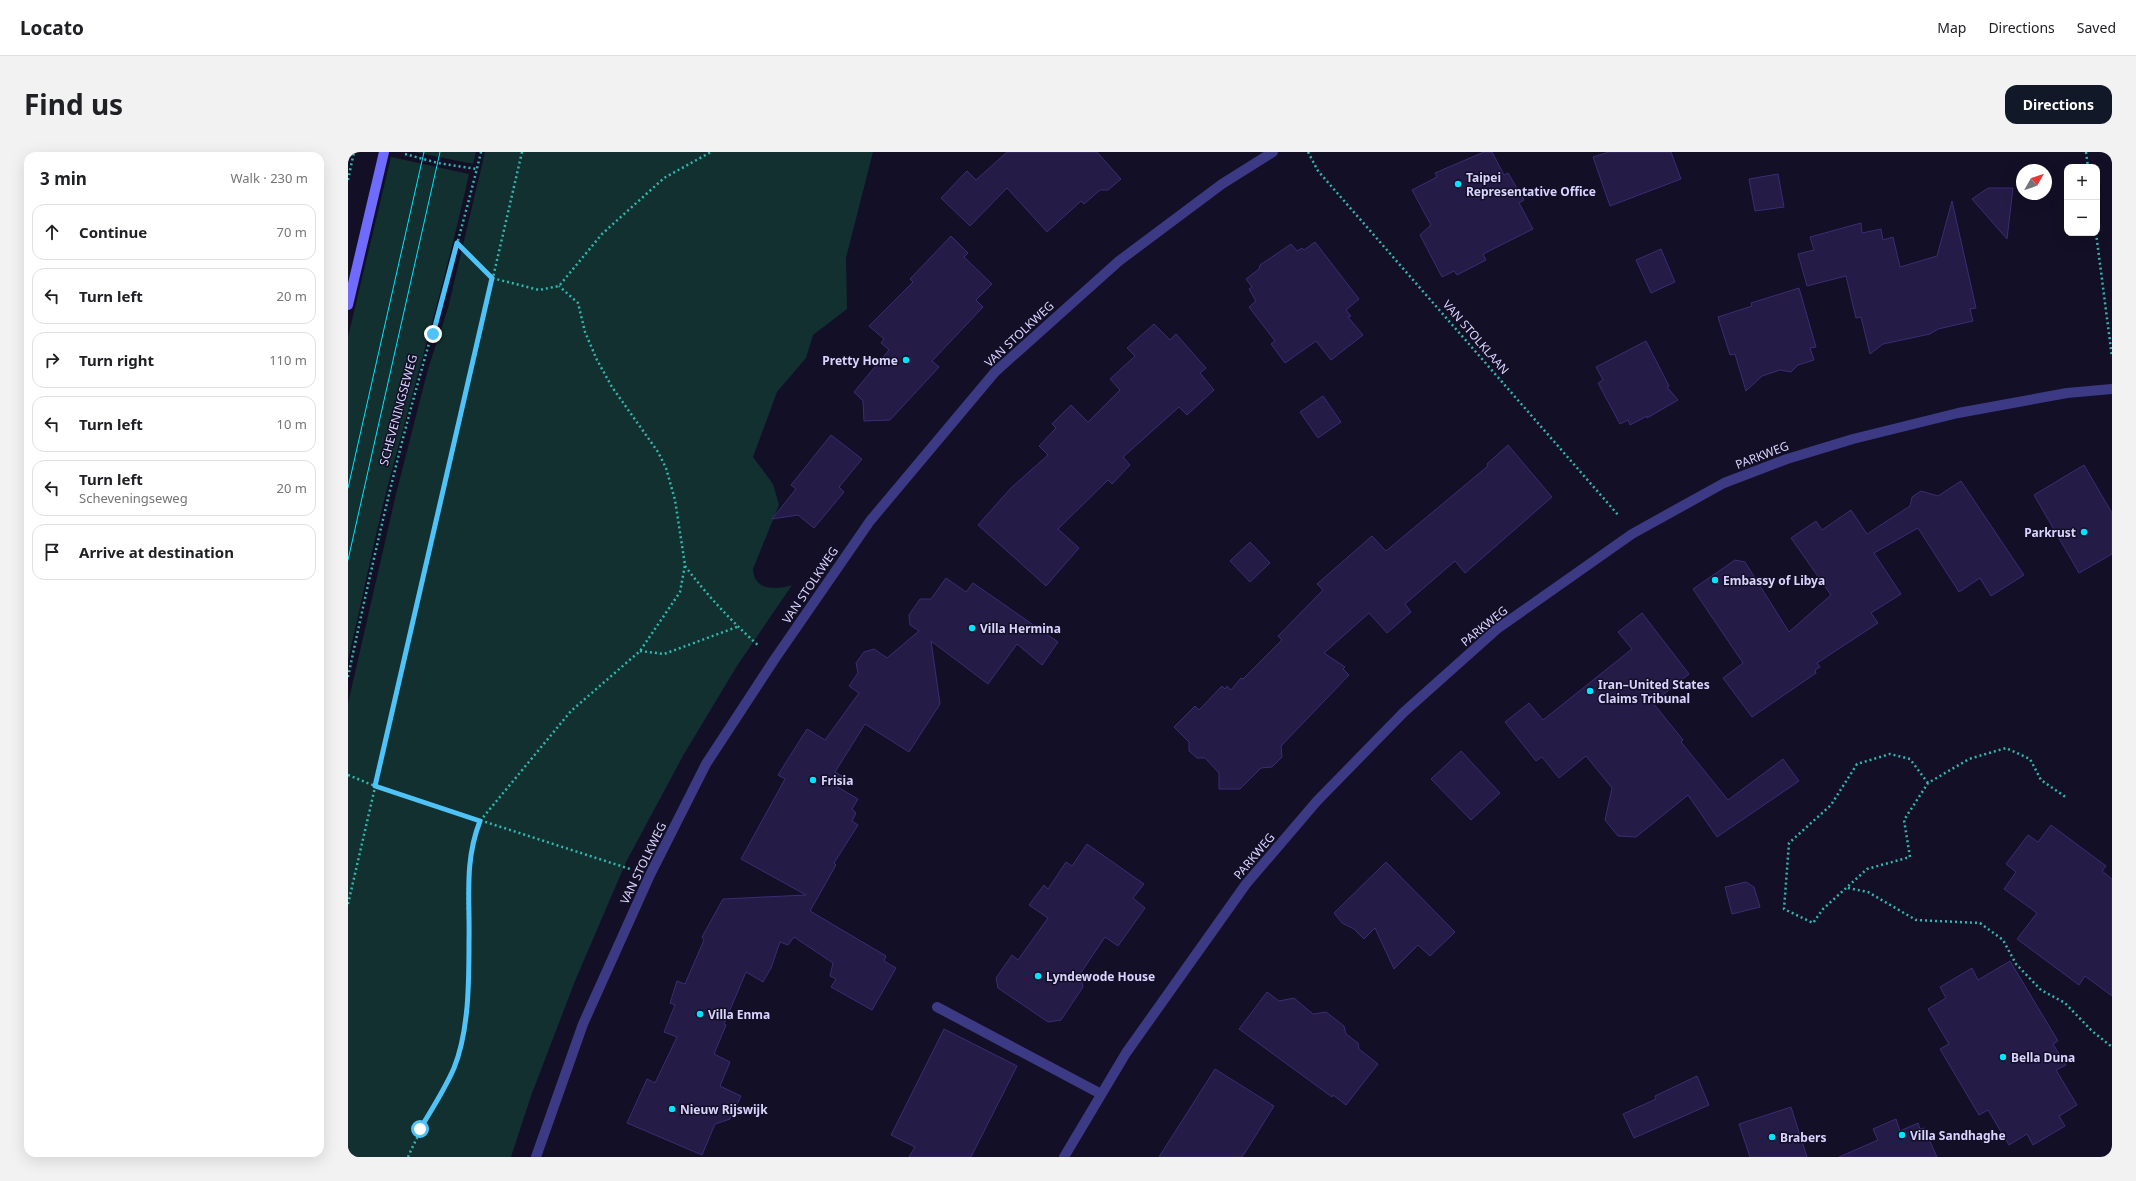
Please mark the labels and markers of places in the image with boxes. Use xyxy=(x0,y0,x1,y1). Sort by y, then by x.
place label: Taipei Representative Office xyxy=(1466,169,1596,200)
marker: Taipei Representative Office xyxy=(1453,179,1463,189)
place label: Pretty Home xyxy=(822,352,898,369)
marker: Pretty Home xyxy=(901,355,911,365)
place label: Parkrust xyxy=(2024,524,2076,541)
marker: Parkrust xyxy=(2079,527,2089,537)
place label: Embassy of Libya xyxy=(1723,572,1825,589)
marker: Embassy of Libya xyxy=(1710,575,1720,585)
place label: Villa Hermina xyxy=(980,620,1061,637)
marker: Villa Hermina xyxy=(967,623,977,633)
place label: Iran–United States Claims Tribunal xyxy=(1598,676,1710,707)
marker: Iran–United States Claims Tribunal xyxy=(1585,686,1595,696)
place label: Frisia xyxy=(821,772,853,789)
marker: Frisia xyxy=(808,775,818,785)
place label: Lyndewode House xyxy=(1046,968,1155,985)
marker: Lyndewode House xyxy=(1033,971,1043,981)
place label: Villa Enma xyxy=(708,1006,770,1023)
marker: Villa Enma xyxy=(695,1009,705,1019)
place label: Bella Duna xyxy=(2011,1049,2075,1066)
marker: Bella Duna xyxy=(1998,1052,2008,1062)
place label: Nieuw Rijswijk xyxy=(680,1101,768,1118)
marker: Nieuw Rijswijk xyxy=(667,1104,677,1114)
place label: Villa Sandhaghe xyxy=(1910,1127,2006,1144)
place label: Brabers xyxy=(1780,1129,1826,1146)
marker: Villa Sandhaghe xyxy=(1897,1130,1907,1140)
marker: Brabers xyxy=(1767,1132,1777,1142)

